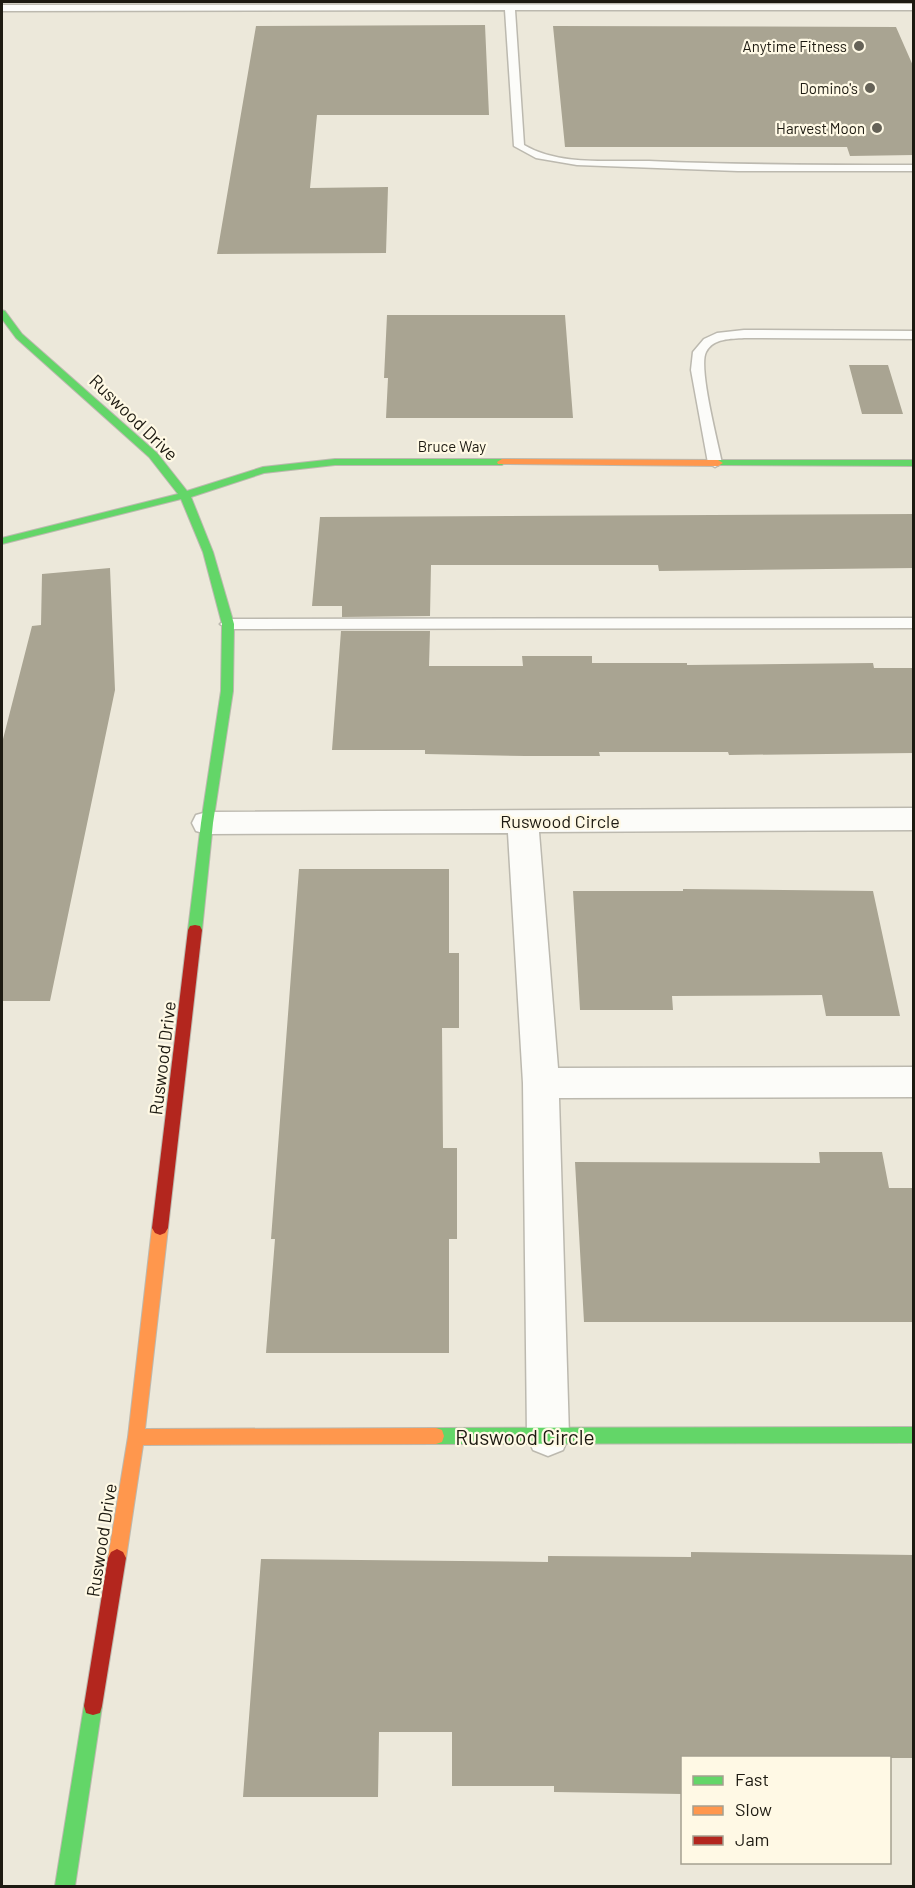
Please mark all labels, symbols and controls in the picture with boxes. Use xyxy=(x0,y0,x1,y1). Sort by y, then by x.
place label: Anytime Fitness xyxy=(743,37,847,55)
marker: Anytime Fitness xyxy=(852,39,866,53)
place label: Domino's xyxy=(800,79,858,97)
marker: Domino's xyxy=(863,81,877,95)
place label: Harvest Moon xyxy=(776,119,865,137)
marker: Harvest Moon xyxy=(870,121,884,135)
street label: Ruswood Drive xyxy=(85,369,183,465)
street label: Bruce Way xyxy=(418,437,486,455)
street label: Ruswood Circle xyxy=(500,810,620,832)
street label: Ruswood Drive xyxy=(144,1000,180,1116)
street label: Ruswood Circle xyxy=(455,1424,595,1449)
street label: Ruswood Drive xyxy=(81,1482,121,1598)
legend xyxy=(681,1756,891,1864)
text: Fast xyxy=(735,1768,769,1790)
text: Slow xyxy=(735,1798,772,1820)
text: Jam xyxy=(735,1828,769,1850)

